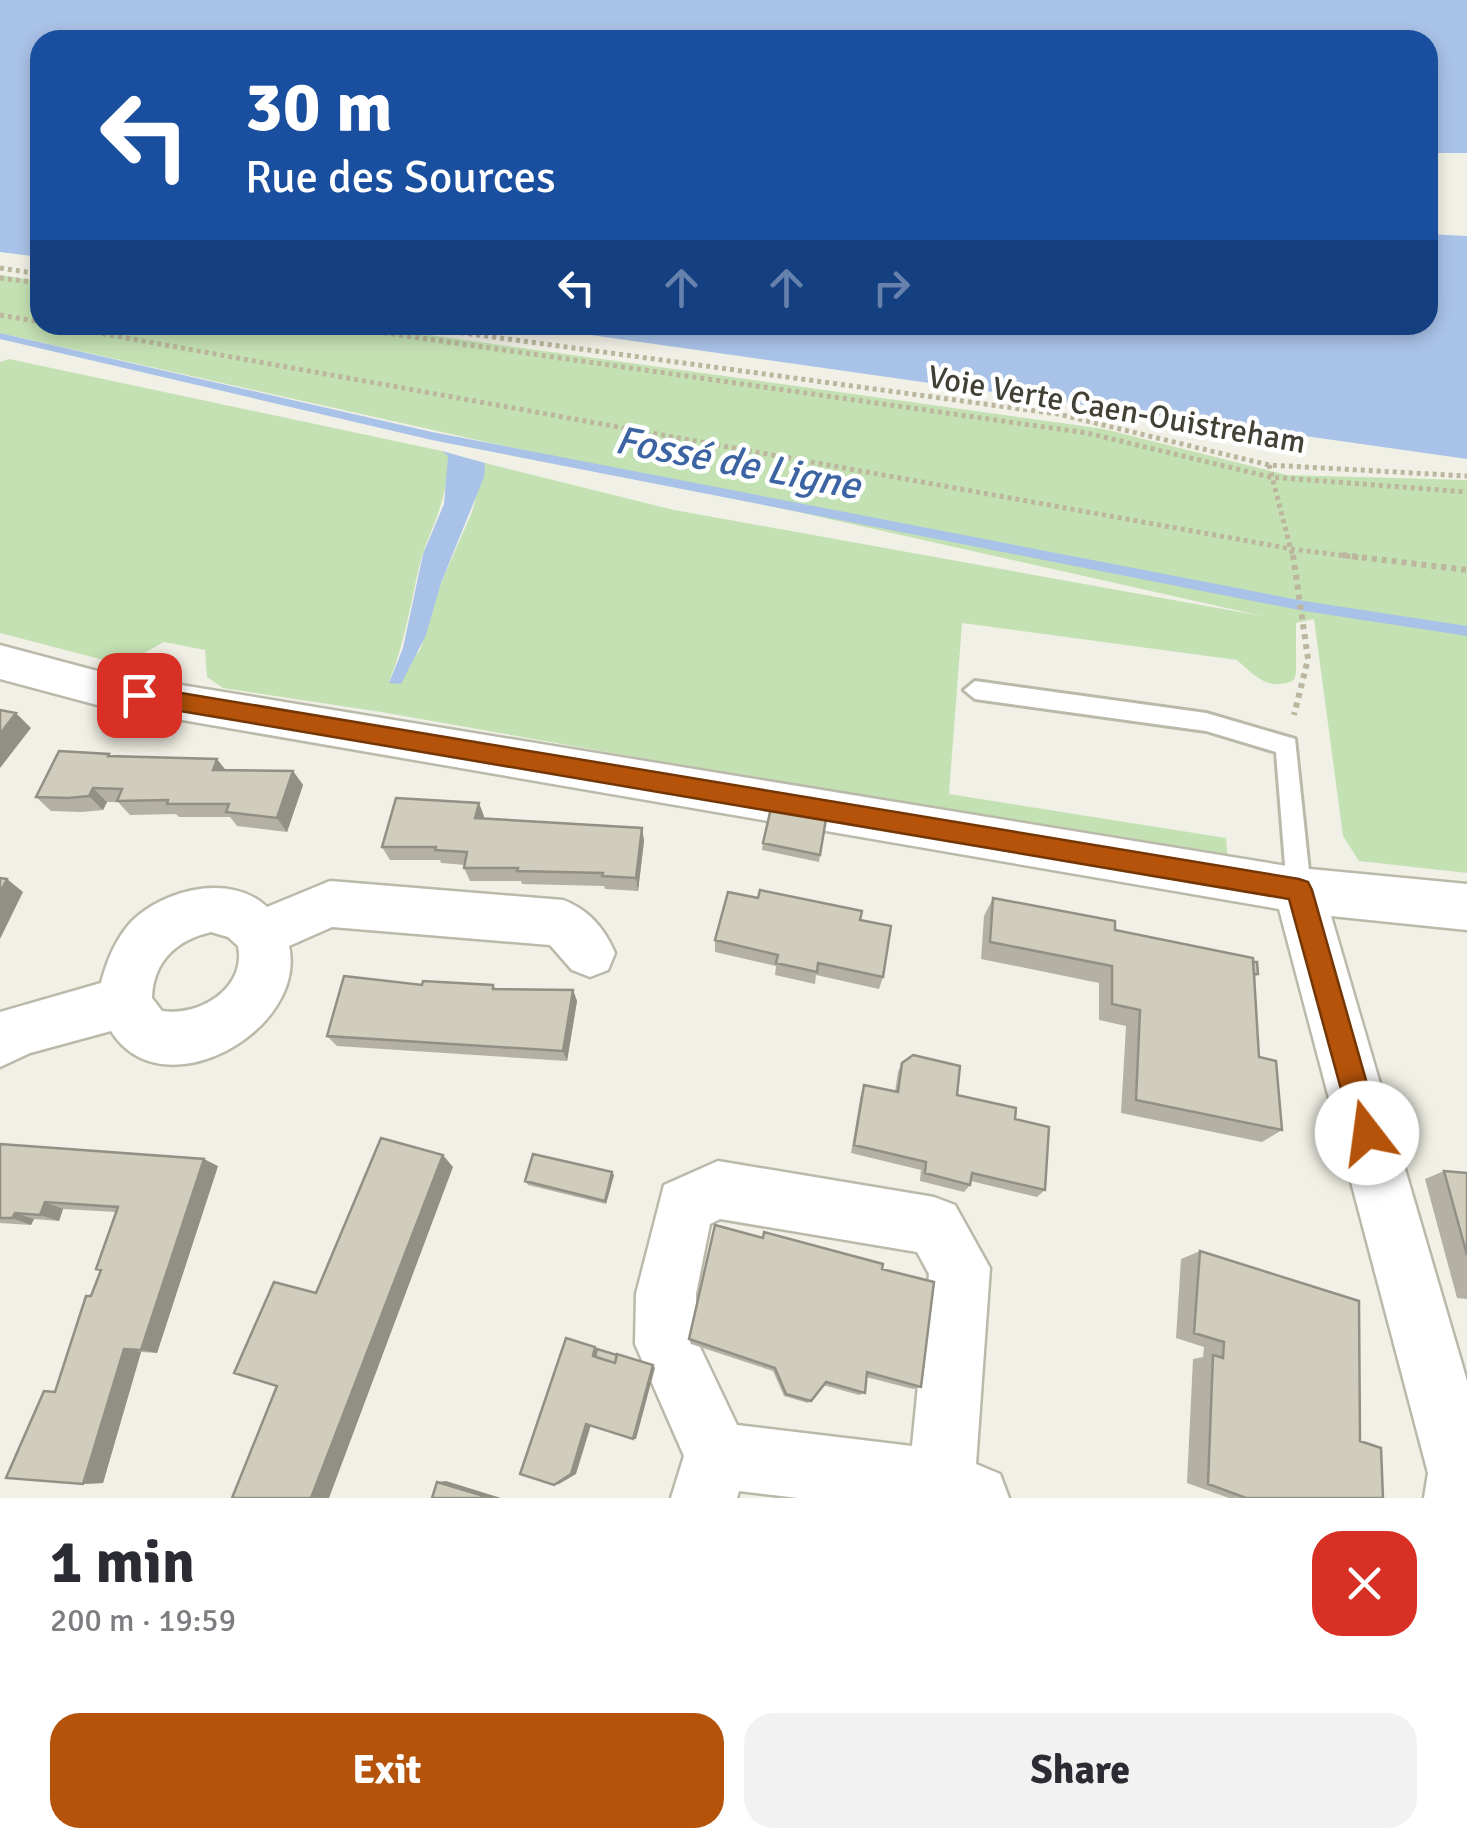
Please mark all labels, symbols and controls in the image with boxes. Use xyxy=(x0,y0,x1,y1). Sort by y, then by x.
text: 30 m xyxy=(245,64,393,150)
icon: left xyxy=(80,70,210,200)
text: Rue des Sources xyxy=(245,150,556,205)
icon: left xyxy=(549,260,604,315)
icon: ahead xyxy=(654,260,709,315)
icon: ahead xyxy=(759,260,814,315)
icon: right xyxy=(864,260,919,315)
street label: Voie Verte Caen-Ouistreham xyxy=(925,357,1309,462)
water label: Fossé de Ligne xyxy=(611,415,866,512)
pin xyxy=(97,653,182,738)
icon: arrive xyxy=(112,668,167,723)
position arrow xyxy=(1315,1081,1419,1185)
text: 1 min xyxy=(50,1526,195,1600)
button: close xyxy=(1312,1531,1417,1636)
text: 200 m · 19:59 xyxy=(50,1601,236,1640)
button: Exit xyxy=(50,1713,724,1828)
button: Share xyxy=(744,1713,1417,1828)

